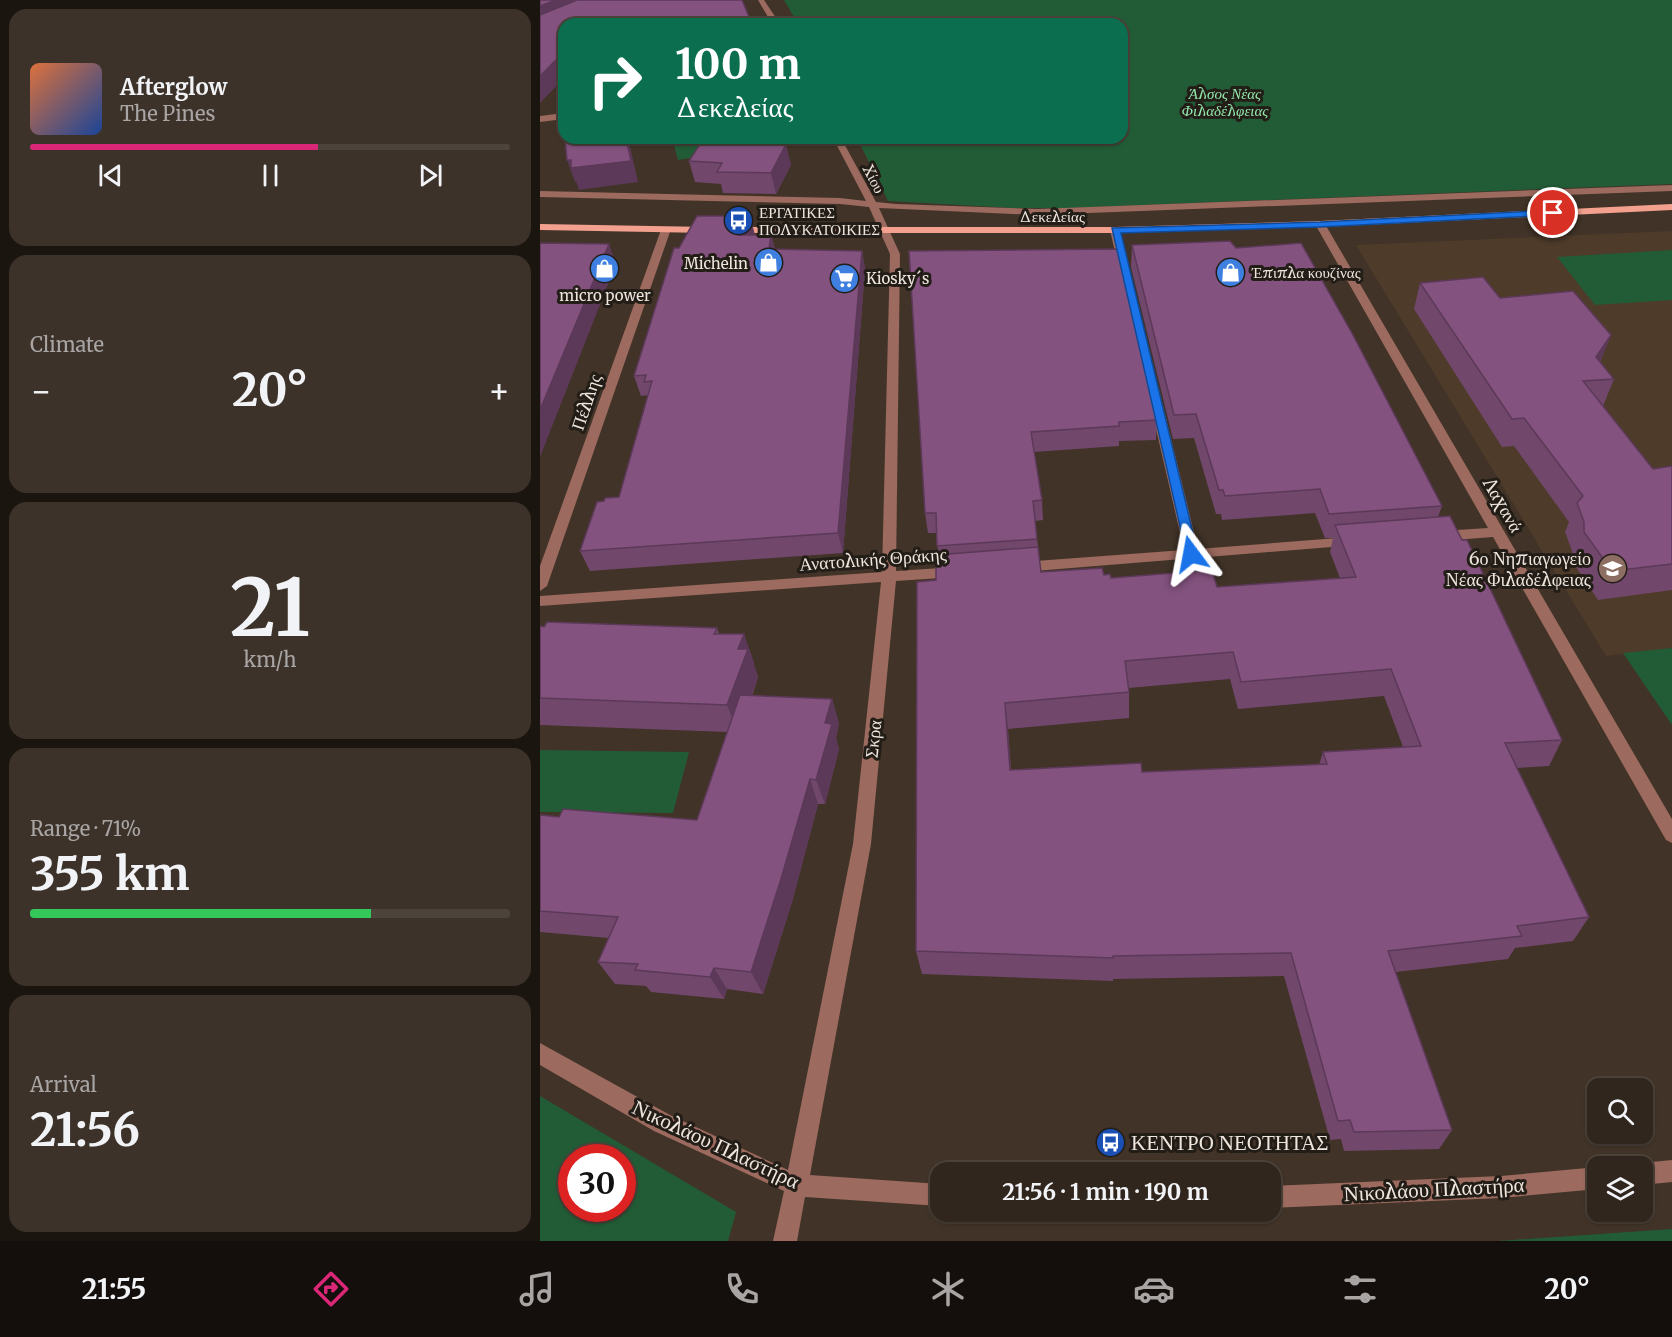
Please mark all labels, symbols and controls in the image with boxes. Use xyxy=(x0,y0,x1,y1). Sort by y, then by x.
text: 100 m xyxy=(675,38,801,90)
icon: right xyxy=(576,42,654,120)
text: Afterglow xyxy=(120,73,227,101)
park label: Άλσος Νέας Φιλαδέλφειας xyxy=(1182,84,1269,120)
text: Δεκελείας xyxy=(675,90,793,124)
text: The Pines xyxy=(120,101,215,126)
icon: previous xyxy=(94,159,127,192)
icon: pause xyxy=(254,159,287,192)
icon: next xyxy=(414,159,447,192)
street label: Χίου xyxy=(859,161,889,197)
pin xyxy=(1527,187,1578,238)
icon: arrive xyxy=(1536,196,1569,229)
place label: ΕΡΓΑΤΙΚΕΣ ΠΟΛΥΚΑΤΟΙΚΙΕΣ xyxy=(759,203,880,239)
bus stop icon: ΕΡΓΑΤΙΚΕΣ ΠΟΛΥΚΑΤΟΙΚΙΕΣ xyxy=(722,205,754,237)
street label: Δεκελείας xyxy=(1019,207,1085,226)
shop icon: Michelin xyxy=(753,247,785,279)
shop icon: micro power xyxy=(589,252,621,284)
place label: Michelin xyxy=(684,254,748,273)
shop icon: Έπιπλα κουζίνας xyxy=(1215,256,1247,288)
supermarket icon: Kiosky´s xyxy=(829,262,861,294)
place label: Έπιπλα κουζίνας xyxy=(1251,263,1361,282)
place label: Kiosky´s xyxy=(866,269,929,288)
place label: micro power xyxy=(559,286,651,305)
text: Climate xyxy=(30,332,104,357)
text: 20° xyxy=(232,362,308,418)
text: − xyxy=(30,371,52,412)
text: + xyxy=(488,371,510,412)
street label: Πέλλης xyxy=(566,371,606,433)
street label: Λαχανά xyxy=(1478,473,1528,537)
position arrow xyxy=(1159,522,1223,586)
street label: Ανατολικής Θράκης xyxy=(799,542,947,576)
place label: 6ο Νηπιαγωγείο Νέας Φιλαδέλφειας xyxy=(1446,547,1591,591)
school or university icon: 6ο Νηπιαγωγείο Νέας Φιλαδέλφειας xyxy=(1596,552,1628,584)
text: 21 xyxy=(230,559,310,657)
text: km/h xyxy=(244,647,296,672)
street label: Σκρα xyxy=(860,718,886,759)
text: Range · 71% xyxy=(30,816,141,841)
text: 355 km xyxy=(30,846,190,902)
text: Arrival xyxy=(30,1072,97,1097)
map controls xyxy=(1587,1078,1653,1222)
button: search xyxy=(1587,1078,1653,1144)
street label: Νικολάου Πλαστήρα xyxy=(628,1093,804,1195)
text: 21:56 xyxy=(30,1102,140,1158)
bus stop icon: ΚΕΝΤΡΟ ΝΕΟΤΗΤΑΣ xyxy=(1094,1126,1126,1158)
place label: ΚΕΝΤΡΟ ΝΕΟΤΗΤΑΣ xyxy=(1131,1129,1329,1156)
speed limit sign: 30 xyxy=(558,1144,636,1222)
button: layers xyxy=(1587,1156,1653,1222)
street label: Νικολάου Πλαστήρα xyxy=(1343,1171,1525,1207)
text: 21:56 · 1 min · 190 m xyxy=(1002,1178,1209,1206)
icon: directions xyxy=(310,1268,352,1310)
icon: music xyxy=(516,1268,558,1310)
icon: phone xyxy=(721,1268,763,1310)
icon: climate xyxy=(927,1268,969,1310)
icon: car xyxy=(1133,1268,1175,1310)
icon: filters xyxy=(1339,1268,1381,1310)
text: 21:55 xyxy=(82,1272,146,1306)
text: 20° xyxy=(1544,1272,1590,1306)

